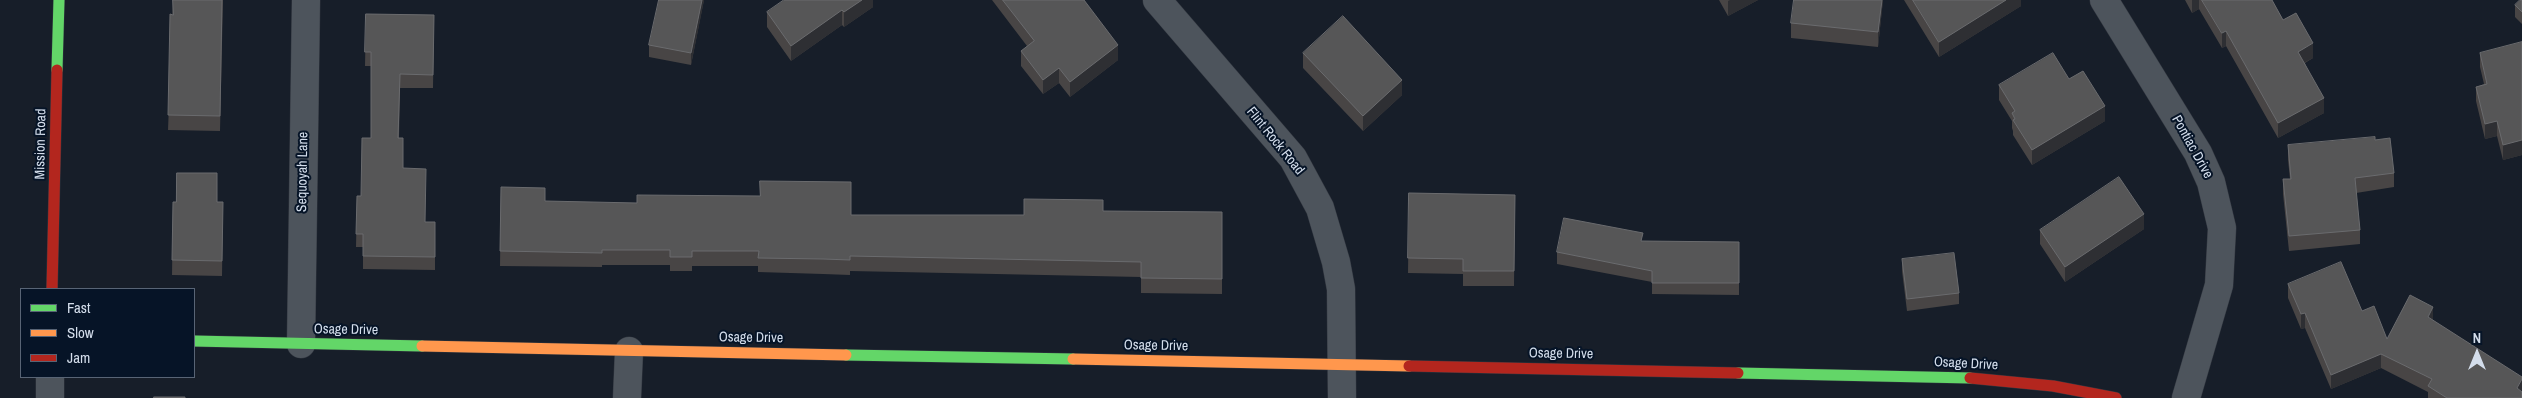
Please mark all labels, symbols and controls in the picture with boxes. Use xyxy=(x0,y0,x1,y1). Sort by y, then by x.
street label: Flint Rock Road xyxy=(1243,104,1307,178)
street label: Mission Road xyxy=(32,108,50,180)
street label: Pontiac Drive xyxy=(2168,113,2216,181)
street label: Sequoyah Lane xyxy=(294,132,312,212)
legend xyxy=(20,288,195,378)
text: Fast xyxy=(67,297,90,318)
street label: Osage Drive xyxy=(314,321,378,339)
text: Slow xyxy=(67,322,94,343)
north arrow xyxy=(2452,328,2502,378)
street label: Osage Drive xyxy=(719,329,783,347)
text: N xyxy=(2473,329,2481,347)
street label: Osage Drive xyxy=(1124,337,1188,355)
street label: Osage Drive xyxy=(1529,345,1593,363)
text: Jam xyxy=(67,347,90,368)
street label: Osage Drive xyxy=(1933,354,1999,374)

